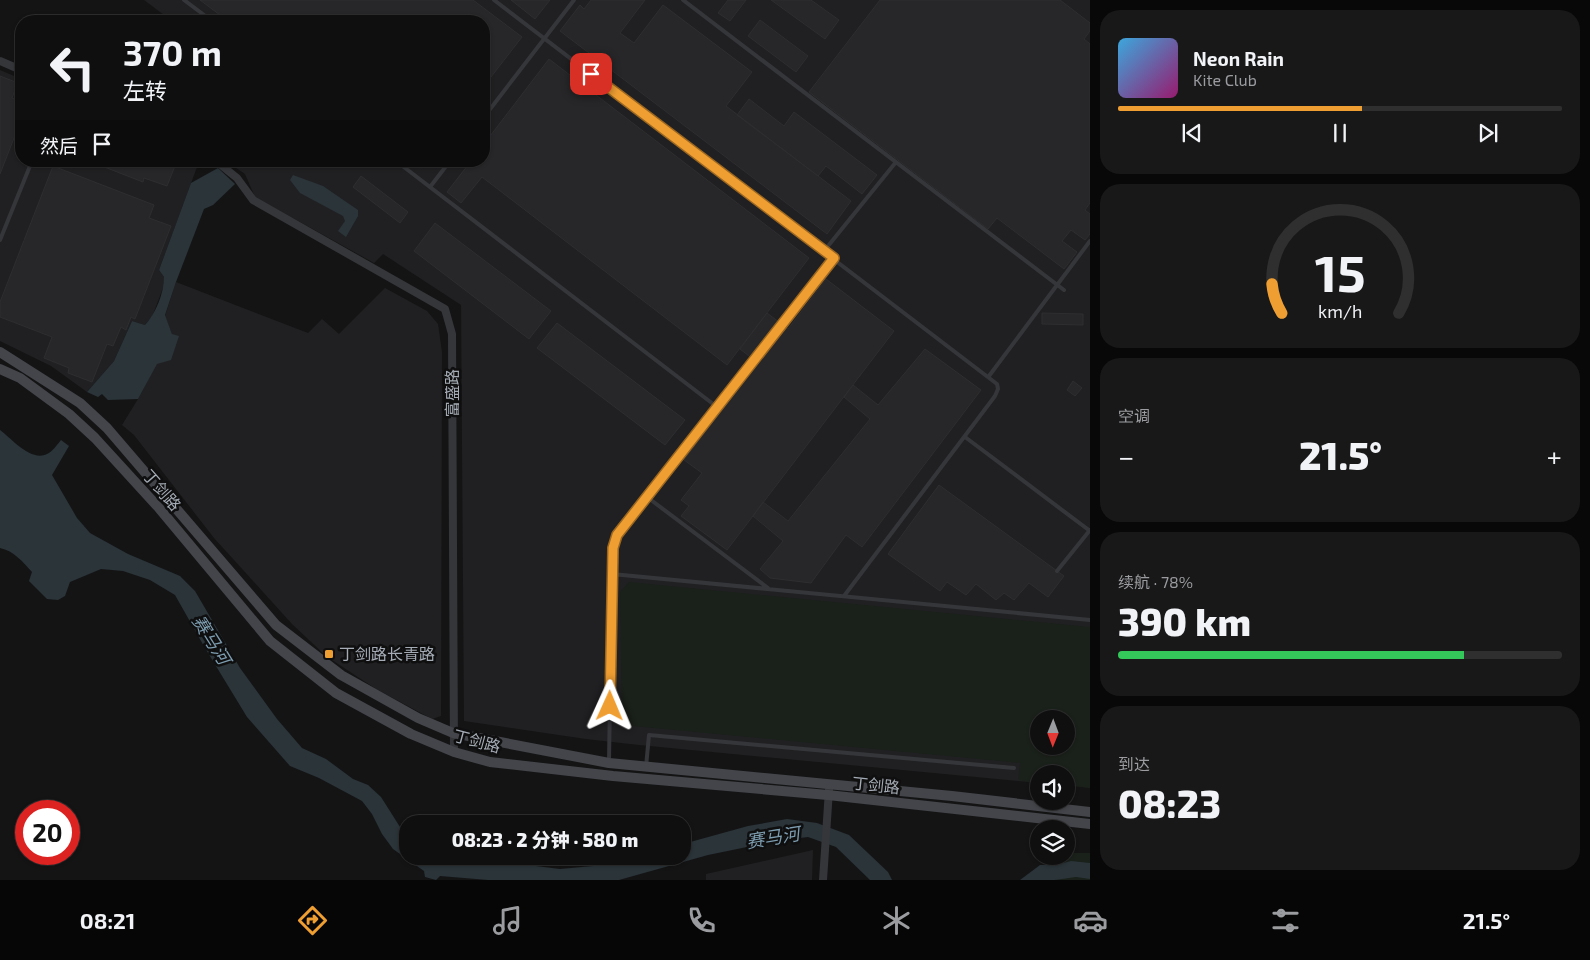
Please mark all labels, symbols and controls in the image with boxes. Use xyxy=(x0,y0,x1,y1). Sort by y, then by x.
text: 370 m xyxy=(123,31,222,73)
icon: left xyxy=(40,35,105,100)
text: Neon Rain xyxy=(1193,47,1284,70)
pin xyxy=(570,53,612,95)
icon: arrive xyxy=(577,60,605,88)
text: Kite Club xyxy=(1193,70,1257,89)
text: 左转 xyxy=(123,77,167,103)
icon: previous xyxy=(1178,119,1206,147)
icon: pause xyxy=(1326,119,1354,147)
icon: next xyxy=(1474,119,1502,147)
icon: arrive xyxy=(88,130,116,158)
text: 然后 xyxy=(40,134,78,157)
text: 15 xyxy=(1314,240,1366,302)
text: km/h xyxy=(1318,300,1362,322)
street label: 富盛路 xyxy=(442,369,461,417)
text: 空调 xyxy=(1118,406,1150,425)
text: 21.5° xyxy=(1299,432,1382,478)
text: − xyxy=(1118,439,1134,473)
text: + xyxy=(1547,439,1562,473)
street label: 丁剑路 xyxy=(139,465,185,514)
text: 续航 · 78% xyxy=(1118,572,1193,591)
text: 390 km xyxy=(1118,598,1251,644)
water label: 赛马河 xyxy=(188,611,237,671)
place label: 丁剑路长青路 xyxy=(339,644,435,663)
marker: 丁剑路长青路 xyxy=(323,648,335,660)
position arrow xyxy=(583,679,635,731)
north arrow xyxy=(1030,710,1075,755)
map controls xyxy=(1030,710,1075,865)
street label: 丁剑路 xyxy=(451,725,503,756)
text: 到达 xyxy=(1118,754,1150,773)
button: sound xyxy=(1030,765,1075,810)
street label: 丁剑路 xyxy=(851,773,901,796)
text: 08:23 xyxy=(1118,780,1221,826)
speed limit sign: 20 xyxy=(15,800,80,865)
button: layers xyxy=(1030,820,1075,865)
water label: 赛马河 xyxy=(744,821,804,852)
text: 08:23 · 2 分钟 · 580 m xyxy=(452,828,638,851)
icon: directions xyxy=(295,903,330,938)
icon: music xyxy=(490,903,525,938)
icon: phone xyxy=(684,903,719,938)
icon: climate xyxy=(879,903,914,938)
icon: car xyxy=(1073,903,1108,938)
icon: filters xyxy=(1268,903,1303,938)
text: 08:21 xyxy=(80,907,135,933)
text: 21.5° xyxy=(1463,907,1510,933)

